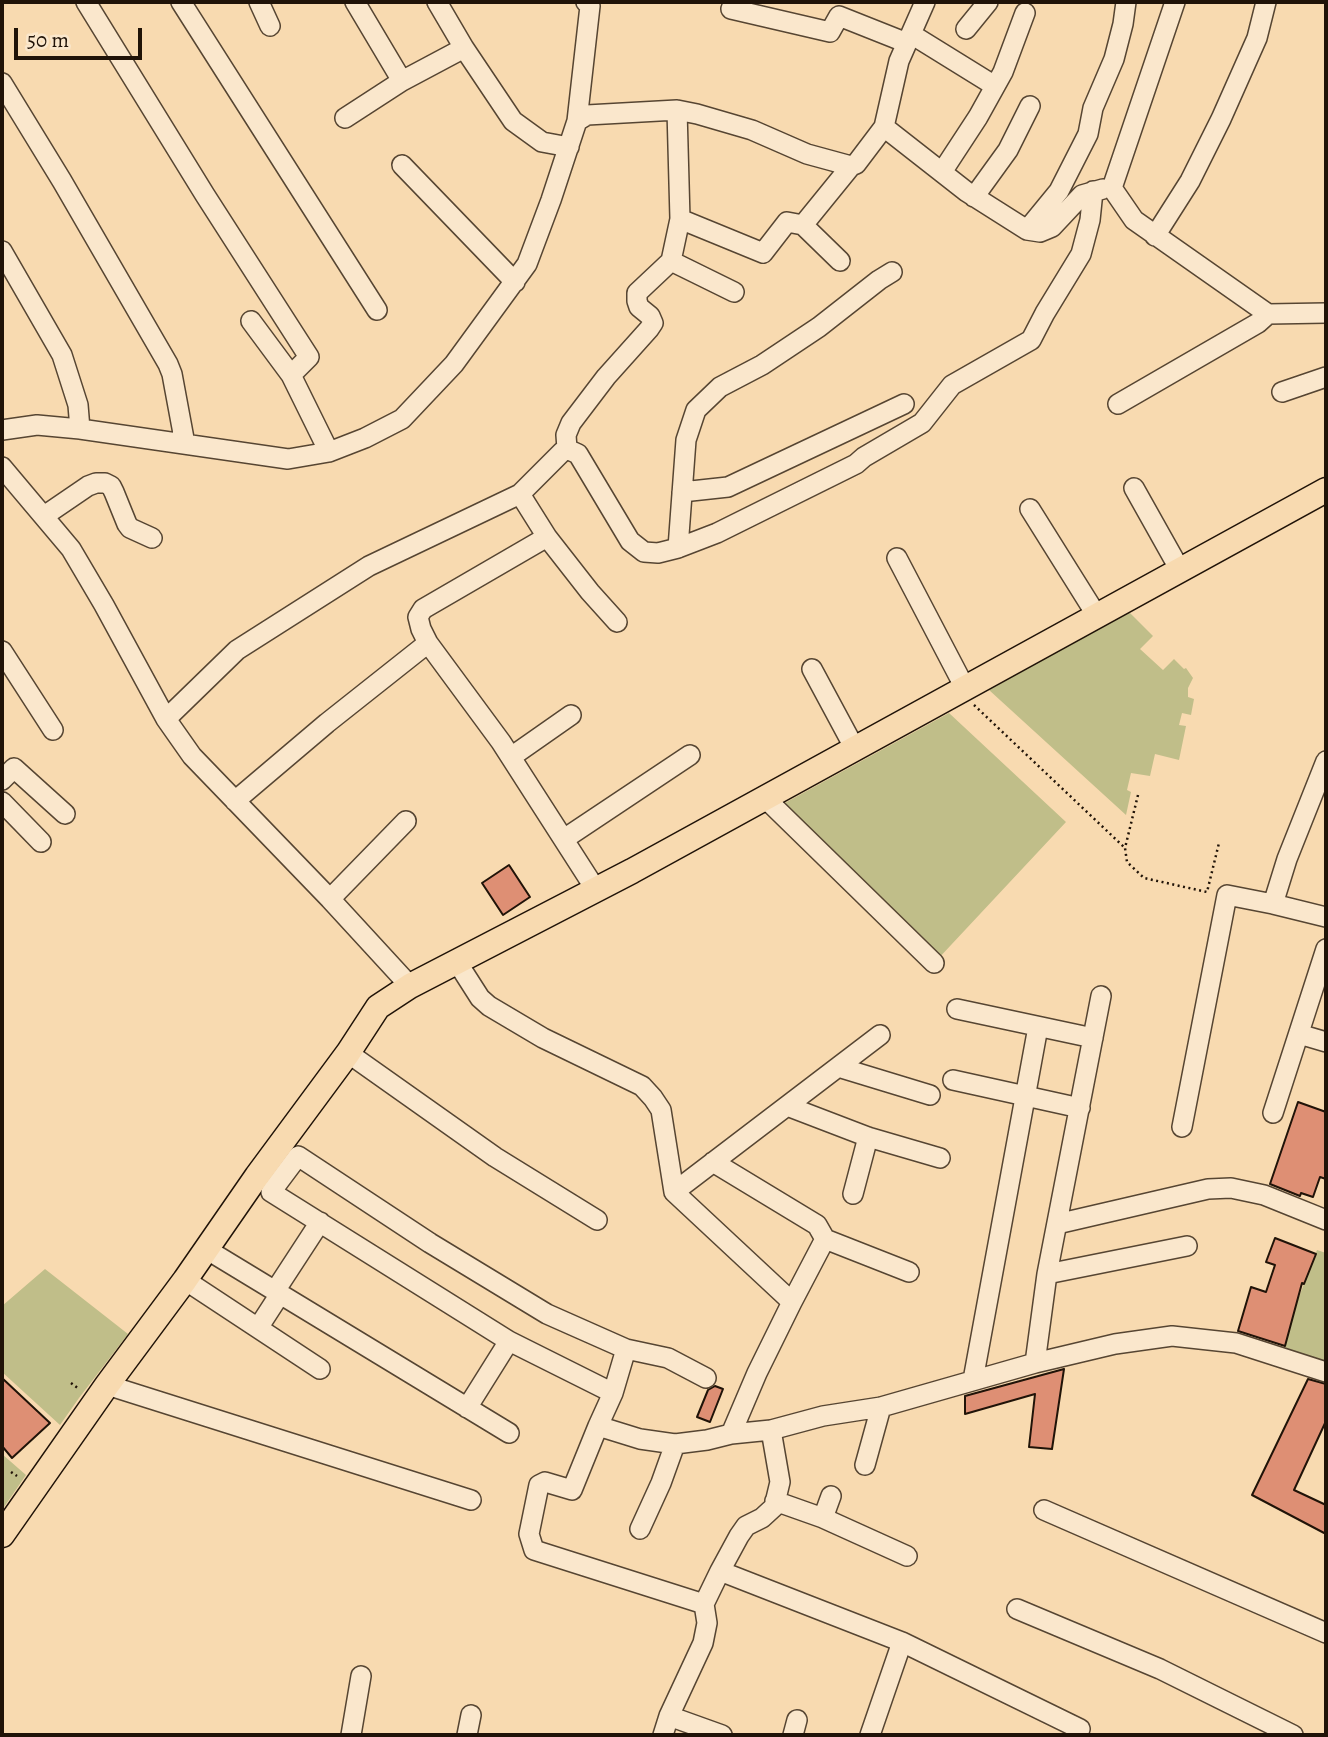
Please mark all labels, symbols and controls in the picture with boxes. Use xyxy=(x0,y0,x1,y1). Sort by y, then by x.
scale bar xyxy=(18,14,145,58)
text: 50 m xyxy=(27,26,69,54)

